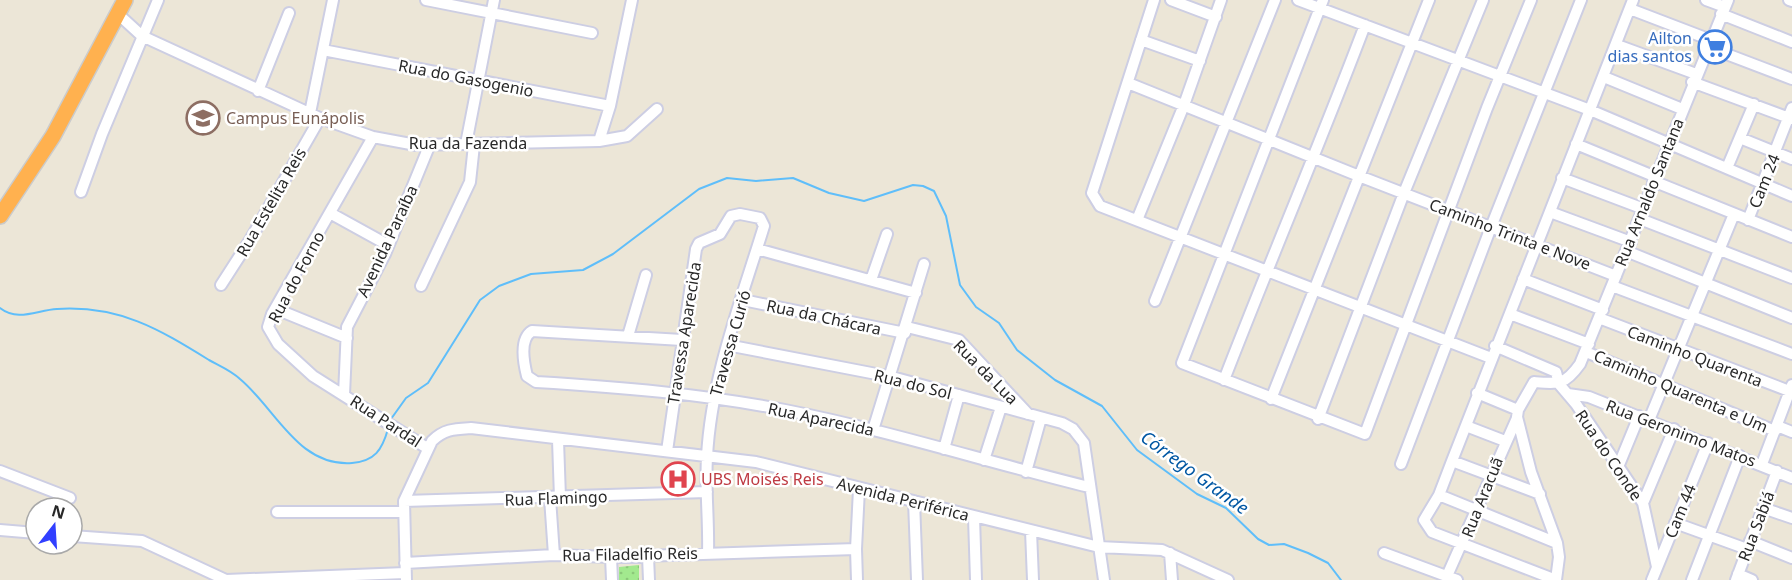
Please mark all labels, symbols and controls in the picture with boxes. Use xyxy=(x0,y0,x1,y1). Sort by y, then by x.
place label: Ailton dias santos xyxy=(1608,27,1692,67)
supermarket icon: Ailton dias santos xyxy=(1697,29,1733,65)
street label: Rua do Gasogenio xyxy=(397,54,535,102)
school or university icon: Campus Eunápolis xyxy=(185,100,221,136)
place label: Campus Eunápolis xyxy=(226,107,365,129)
street label: Rua Arnaldo Santana xyxy=(1609,115,1689,269)
street label: Rua da Fazenda xyxy=(409,132,527,154)
street label: Rua Estelita Reis xyxy=(231,144,311,260)
street label: Cam 24 xyxy=(1743,151,1785,211)
street label: Avenida Paraíba xyxy=(351,181,423,301)
street label: Caminho Trinta e Nove xyxy=(1426,193,1594,275)
street label: Rua do Forno xyxy=(263,227,329,327)
street label: Travessa Aparecida xyxy=(662,260,706,406)
street label: Travessa Curió xyxy=(704,287,756,399)
street label: Rua da Chácara xyxy=(765,294,883,340)
street label: Caminho Quarenta xyxy=(1624,320,1766,392)
street label: Rua da Lua xyxy=(949,335,1023,409)
street label: Caminho Quarenta e Um xyxy=(1591,344,1771,438)
street label: Rua do Sol xyxy=(872,364,954,404)
street label: Rua Pardal xyxy=(346,390,426,452)
street label: Rua Geronimo Matos xyxy=(1603,394,1759,472)
street label: Rua Aparecida xyxy=(766,397,876,441)
street label: Rua do Conde xyxy=(1570,405,1648,505)
water label: Córrego Grande xyxy=(1136,425,1254,519)
street label: Rua Aracuã xyxy=(1456,453,1508,541)
hospital icon: UBS Moisés Reis xyxy=(660,461,696,497)
place label: UBS Moisés Reis xyxy=(701,468,824,490)
street label: Avenida Periférica xyxy=(834,472,972,526)
street label: Cam 44 xyxy=(1659,481,1701,541)
street label: Rua Flamingo xyxy=(504,485,608,511)
street label: Rua Sabiá xyxy=(1733,488,1779,564)
north arrow xyxy=(24,496,84,556)
text: N xyxy=(49,499,68,524)
street label: Rua Filadelfio Reis xyxy=(562,542,698,566)

